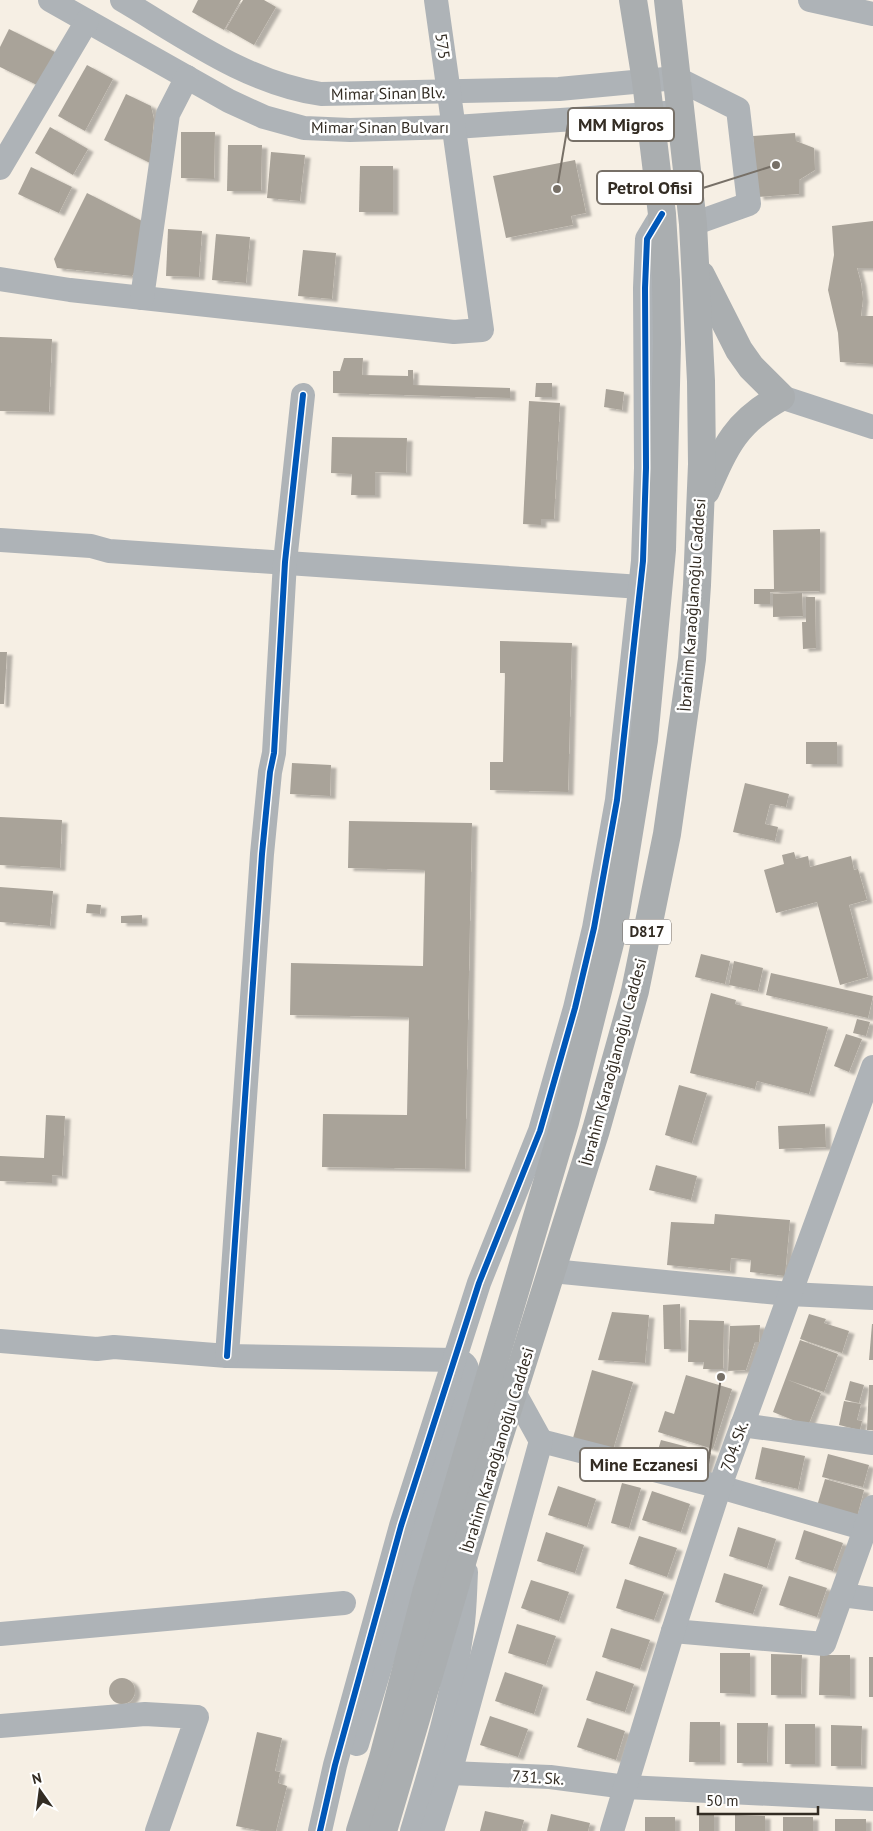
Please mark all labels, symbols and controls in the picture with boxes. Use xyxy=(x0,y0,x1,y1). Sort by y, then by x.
street label: 575 xyxy=(431,32,455,60)
street label: Mimar Sinan Blv. xyxy=(331,82,445,104)
callout: MM Migros xyxy=(568,108,674,141)
text: MM Migros xyxy=(578,113,664,136)
street label: Mimar Sinan Bulvarı xyxy=(311,117,449,137)
callout: Petrol Ofisi xyxy=(597,171,703,204)
text: Petrol Ofisi xyxy=(607,176,693,199)
street label: İbrahim Karaoğlanoğlu Caddesi xyxy=(675,498,709,712)
road number: D817 xyxy=(623,920,671,944)
street label: İbrahim Karaoğlanoğlu Caddesi xyxy=(576,956,650,1168)
street label: İbrahim Karaoğlanoğlu Caddesi xyxy=(456,1345,538,1555)
street label: 704. Sk. xyxy=(716,1418,752,1474)
callout: Mine Eczanesi xyxy=(580,1448,708,1481)
text: Mine Eczanesi xyxy=(590,1453,698,1476)
street label: 731. Sk. xyxy=(511,1765,565,1789)
north arrow xyxy=(15,1766,65,1816)
text: N xyxy=(30,1769,43,1788)
scale bar xyxy=(698,1784,818,1816)
text: 50 m xyxy=(706,1791,739,1810)

